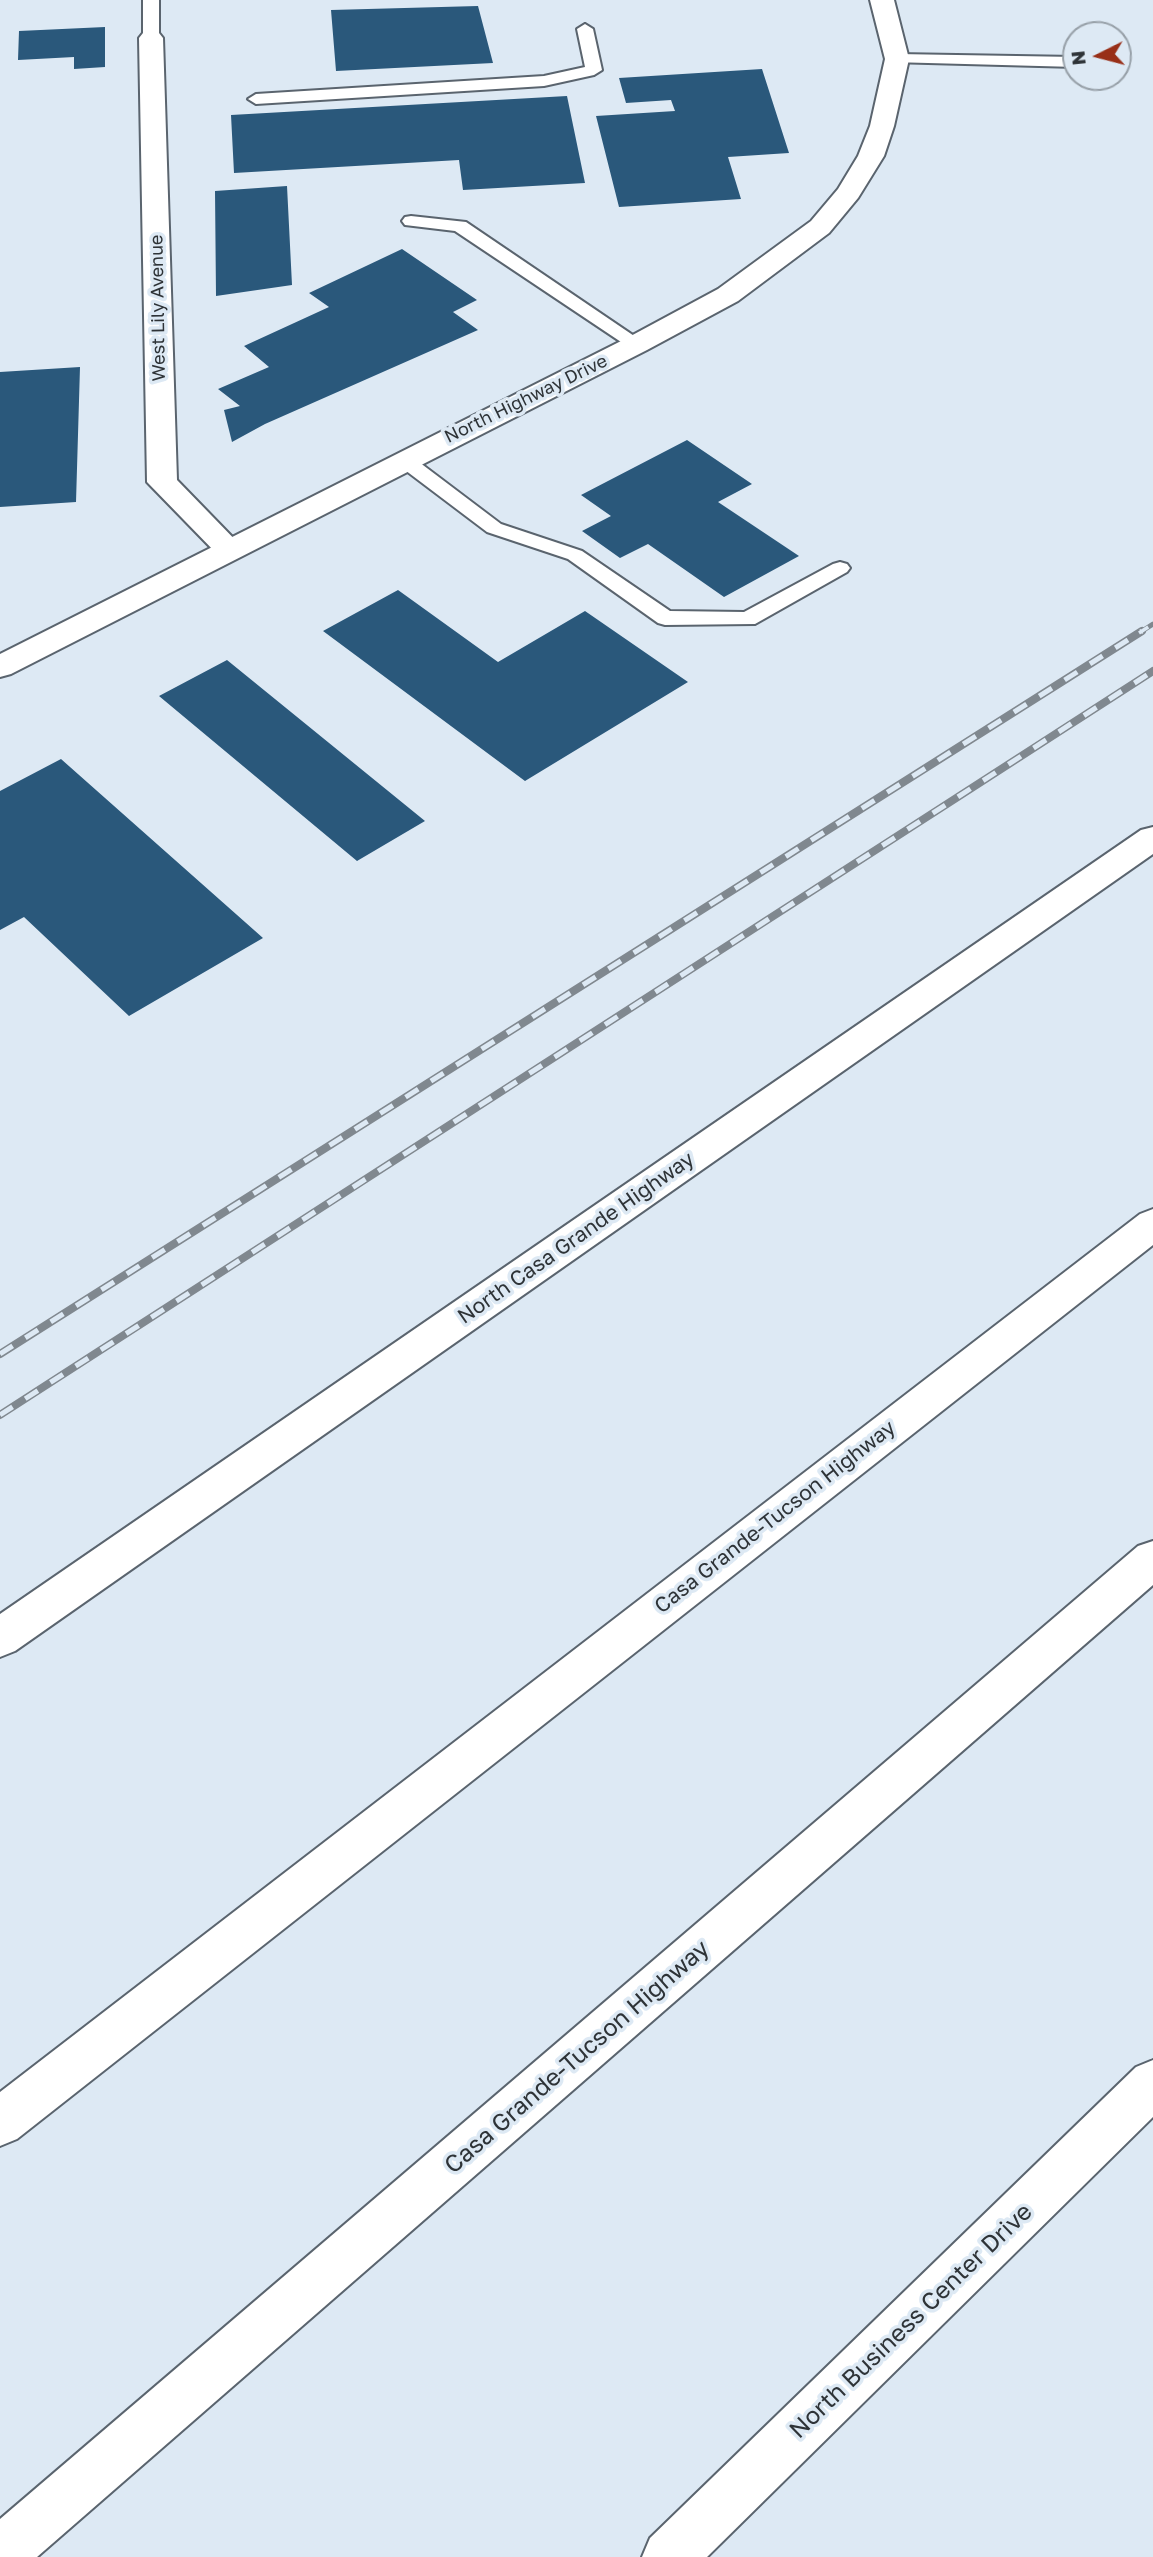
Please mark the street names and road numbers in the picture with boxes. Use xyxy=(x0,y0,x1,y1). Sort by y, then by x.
street label: West Lily Avenue xyxy=(146,234,170,382)
street label: North Highway Drive xyxy=(441,350,611,448)
street label: North Casa Grande Highway xyxy=(453,1147,699,1329)
street label: Casa Grande-Tucson Highway xyxy=(650,1415,900,1619)
street label: Casa Grande-Tucson Highway xyxy=(439,1934,715,2180)
street label: North Business Center Drive xyxy=(784,2197,1038,2445)

